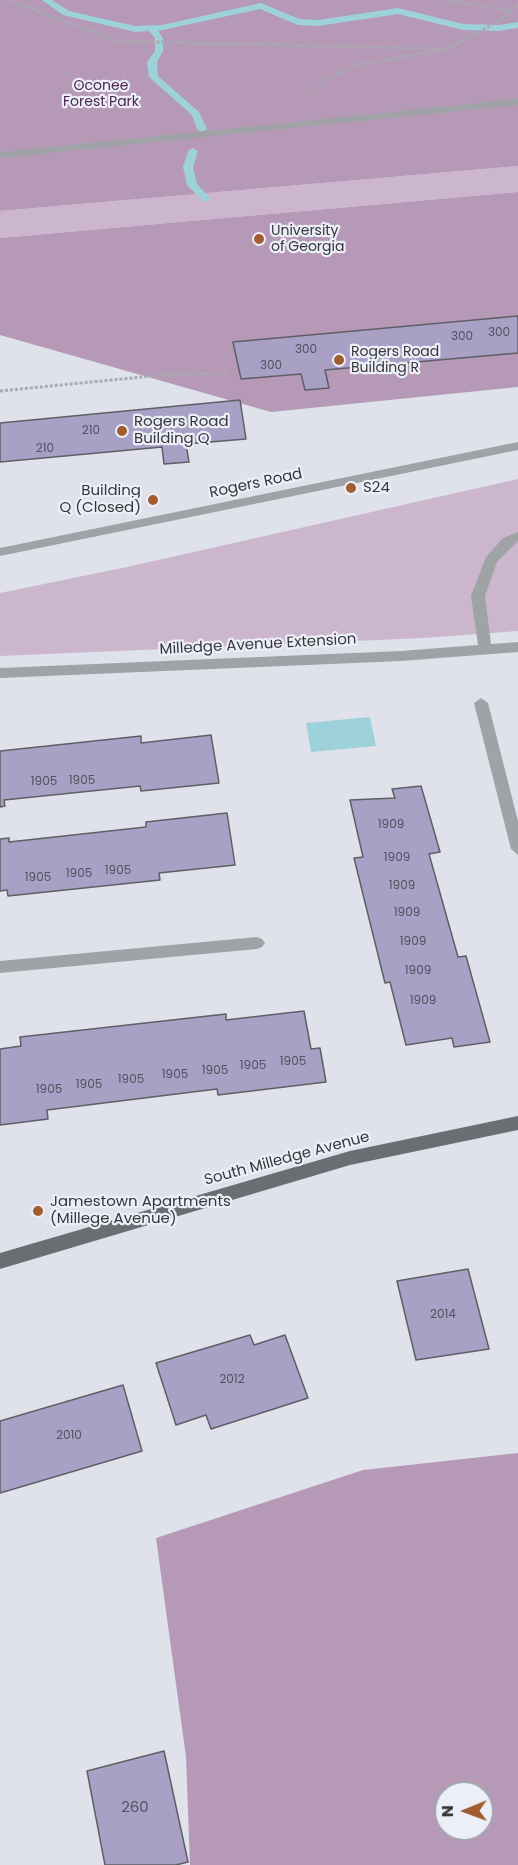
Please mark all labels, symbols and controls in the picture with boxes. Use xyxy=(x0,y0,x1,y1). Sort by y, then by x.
park label: Oconee Forest Park xyxy=(63,78,139,110)
place label: University of Georgia xyxy=(271,223,344,256)
marker: University of Georgia xyxy=(252,232,266,246)
house number: 300 xyxy=(488,326,510,340)
house number: 300 xyxy=(451,330,473,344)
house number: 300 xyxy=(295,343,317,357)
place label: Rogers Road Building R xyxy=(351,344,439,376)
marker: Rogers Road Building R xyxy=(332,353,346,367)
house number: 300 xyxy=(260,359,282,373)
place label: Rogers Road Building Q xyxy=(134,413,229,448)
house number: 210 xyxy=(82,424,100,438)
marker: Rogers Road Building Q xyxy=(115,424,129,438)
house number: 210 xyxy=(36,442,54,456)
street label: Rogers Road xyxy=(208,465,304,503)
place label: S24 xyxy=(363,479,390,497)
marker: S24 xyxy=(344,481,358,495)
place label: Building Q (Closed) xyxy=(59,482,141,517)
marker: Building Q (Closed) xyxy=(146,493,160,507)
street label: Milledge Avenue Extension xyxy=(159,631,357,659)
house number: 1905 xyxy=(69,774,95,788)
house number: 1905 xyxy=(31,775,57,789)
house number: 1909 xyxy=(378,818,404,832)
house number: 1909 xyxy=(384,851,410,865)
house number: 1905 xyxy=(105,864,131,878)
house number: 1905 xyxy=(66,867,92,881)
house number: 1905 xyxy=(25,871,51,885)
house number: 1909 xyxy=(389,879,415,893)
house number: 1909 xyxy=(394,906,420,920)
house number: 1909 xyxy=(400,935,426,949)
house number: 1909 xyxy=(405,964,431,978)
house number: 1909 xyxy=(410,994,436,1008)
house number: 1905 xyxy=(280,1055,306,1069)
house number: 1905 xyxy=(240,1059,266,1073)
house number: 1905 xyxy=(202,1064,228,1078)
house number: 1905 xyxy=(162,1068,188,1082)
house number: 1905 xyxy=(118,1073,144,1087)
house number: 1905 xyxy=(76,1078,102,1092)
house number: 1905 xyxy=(36,1083,62,1097)
street label: South Milledge Avenue xyxy=(202,1128,372,1190)
place label: Jamestown Apartments (Millege Avenue) xyxy=(50,1193,231,1228)
marker: Jamestown Apartments (Millege Avenue) xyxy=(31,1204,45,1218)
house number: 2014 xyxy=(430,1308,456,1322)
house number: 2012 xyxy=(219,1373,245,1387)
house number: 2010 xyxy=(56,1429,82,1443)
north arrow xyxy=(434,1781,494,1841)
house number: 260 xyxy=(121,1799,149,1817)
text: N xyxy=(436,1805,459,1818)

